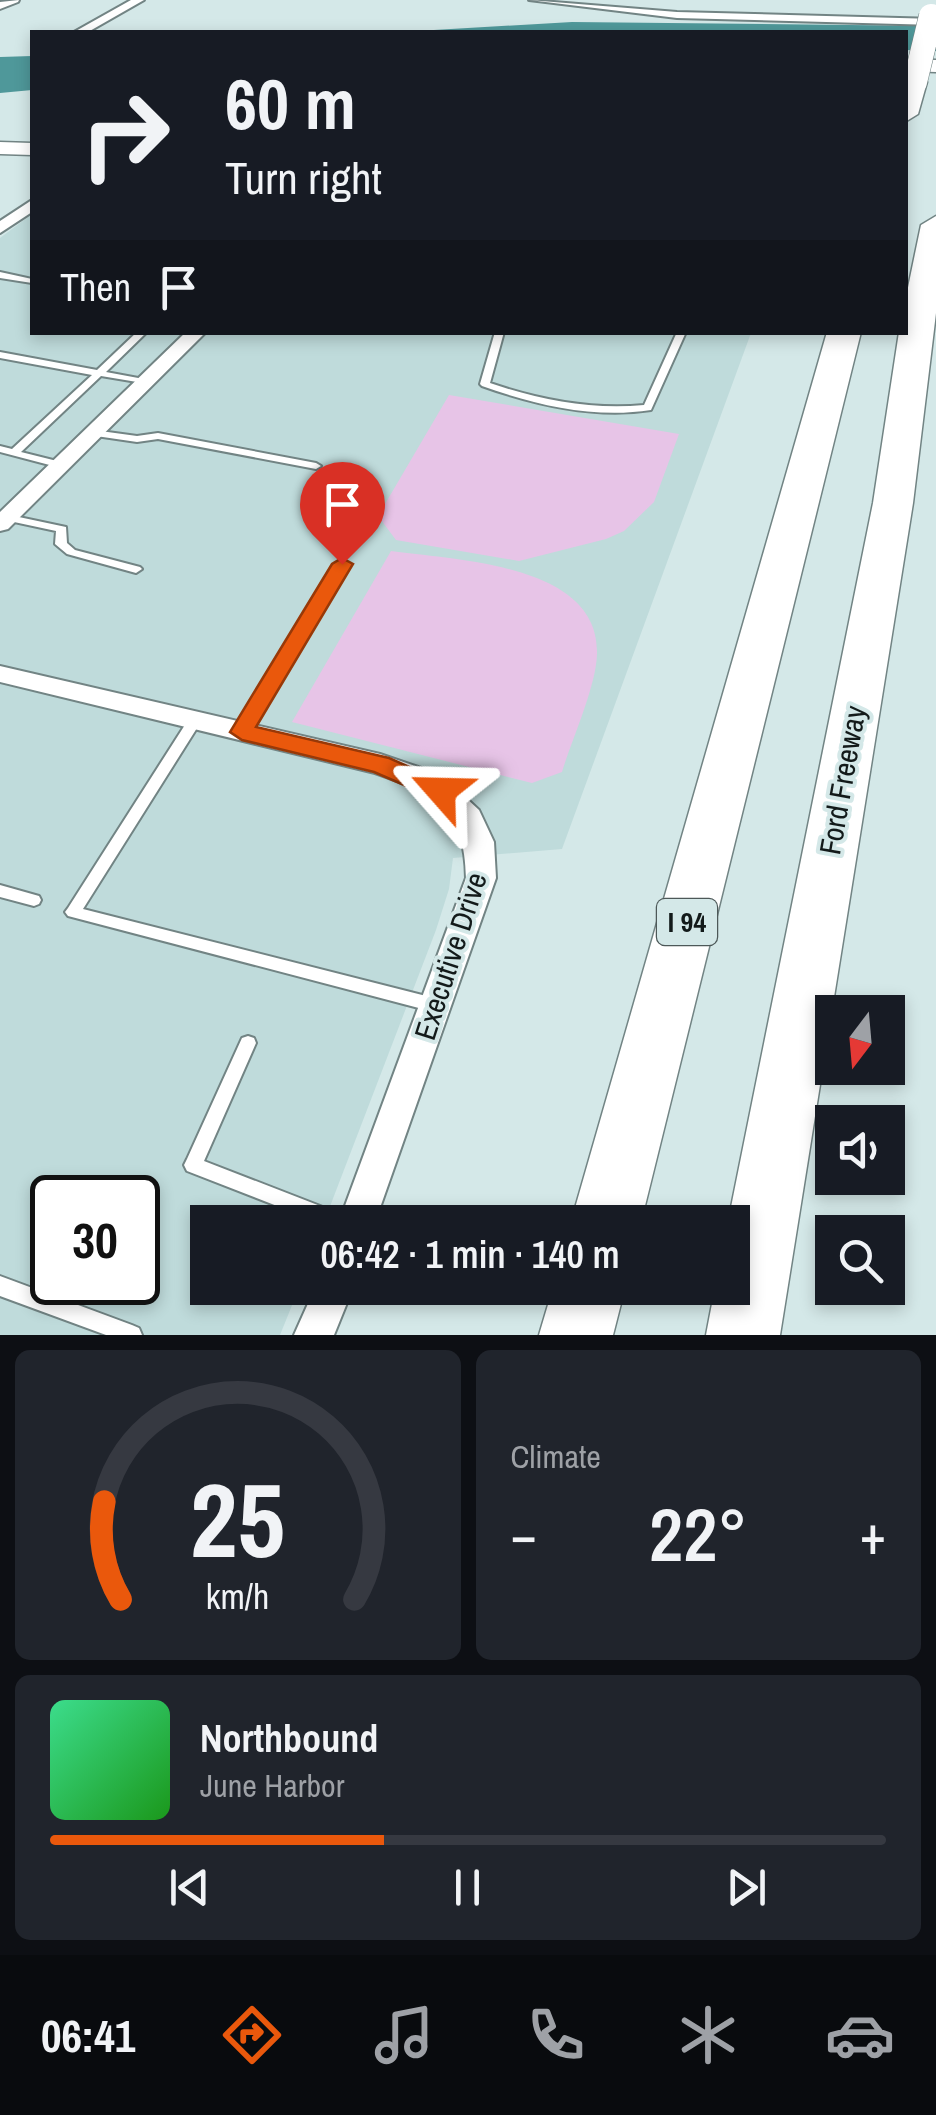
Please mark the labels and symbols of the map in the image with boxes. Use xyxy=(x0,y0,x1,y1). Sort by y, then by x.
pin xyxy=(300,462,385,565)
street label: Ford Freeway xyxy=(809,702,875,858)
position arrow xyxy=(389,739,493,843)
street label: Executive Drive xyxy=(404,867,496,1045)
road number: I 94 xyxy=(657,899,717,945)
north arrow xyxy=(815,995,905,1085)
speed limit sign: 30 xyxy=(30,1175,160,1305)

